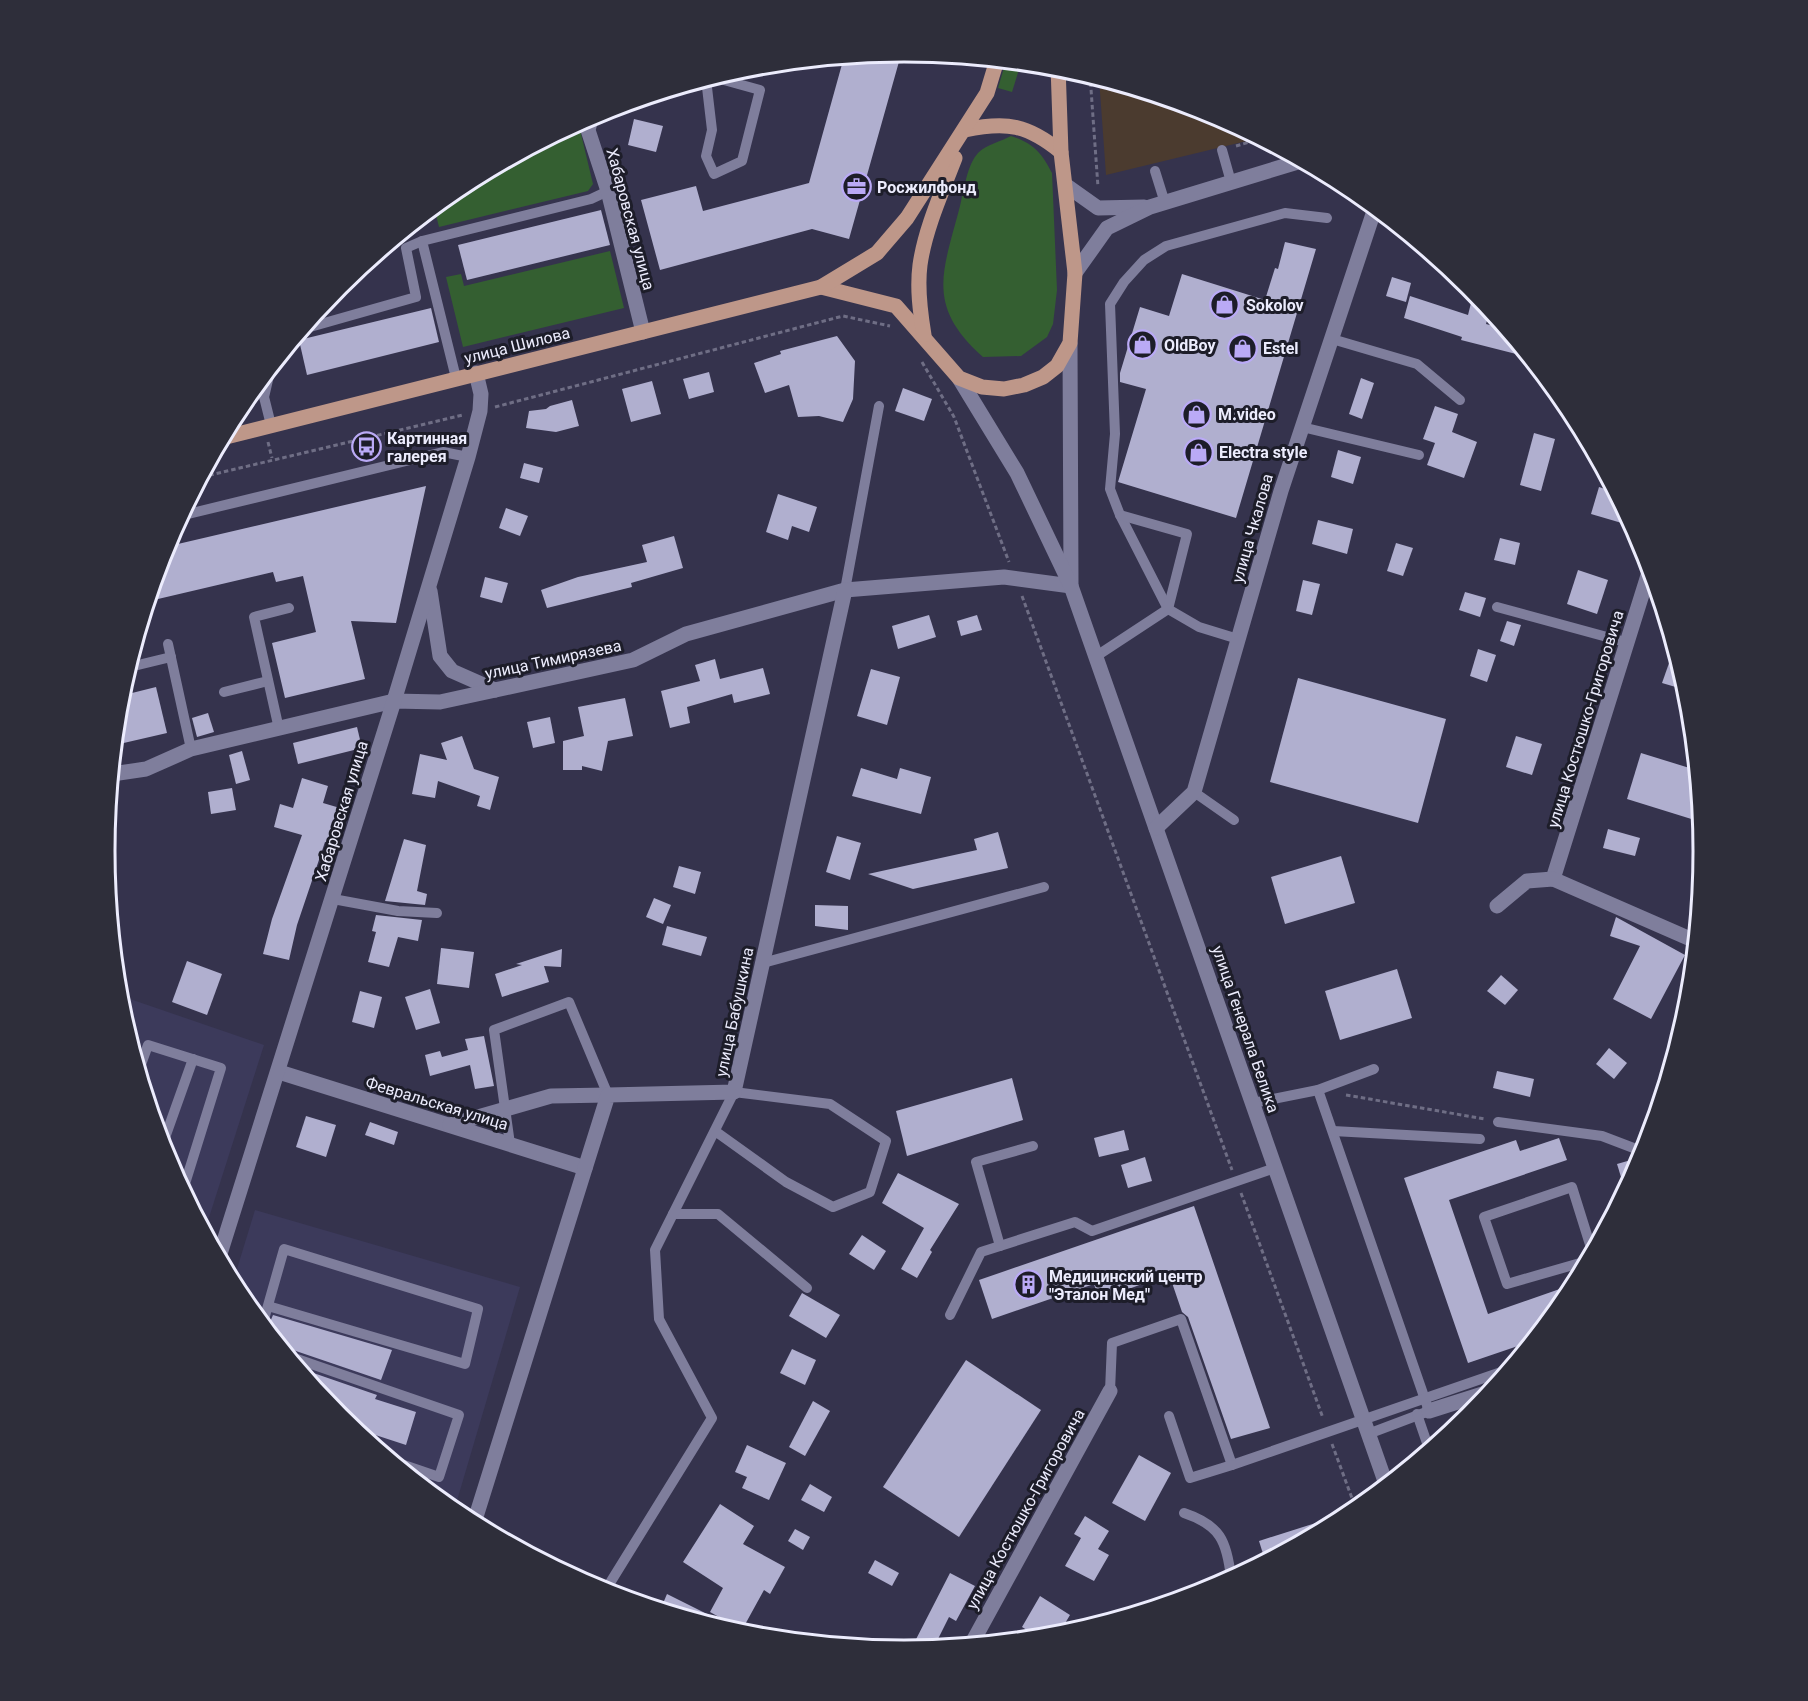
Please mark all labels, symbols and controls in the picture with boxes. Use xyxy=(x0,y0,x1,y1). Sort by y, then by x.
street label: Хабаровская улица xyxy=(602,146,659,292)
office icon: Росжилфонд xyxy=(840,171,872,203)
place label: Росжилфонд xyxy=(877,178,976,197)
shop icon: Sokolov xyxy=(1209,289,1241,321)
place label: Sokolov xyxy=(1246,296,1304,315)
street label: улица Шилова xyxy=(462,323,572,368)
shop icon: OldBoy xyxy=(1127,329,1159,361)
shop icon: Estel xyxy=(1226,332,1258,364)
place label: OldBoy xyxy=(1164,336,1216,355)
place label: Estel xyxy=(1263,339,1299,358)
shop icon: M.video xyxy=(1181,398,1213,430)
place label: M.video xyxy=(1218,405,1276,424)
place label: Картинная галерея xyxy=(387,429,467,466)
bus stop icon: Картинная галерея xyxy=(350,431,382,463)
shop icon: Electra style xyxy=(1182,436,1214,468)
place label: Electra style xyxy=(1219,443,1308,462)
street label: улица Чкалова xyxy=(1228,471,1277,585)
street label: улица Костюшко-Григоровича xyxy=(1543,608,1628,830)
street label: улица Тимирязева xyxy=(483,636,623,683)
street label: Хабаровская улица xyxy=(311,739,372,884)
street label: улица Генерала Белика xyxy=(1208,943,1283,1115)
street label: улица Бабушкина xyxy=(711,946,757,1079)
street label: Февральская улица xyxy=(363,1073,510,1134)
place label: Медицинский центр "Эталон Мед" xyxy=(1049,1267,1203,1304)
building icon: Медицинский центр "Эталон Мед" xyxy=(1012,1269,1044,1301)
street label: улица Костюшко-Григоровича xyxy=(962,1406,1089,1613)

